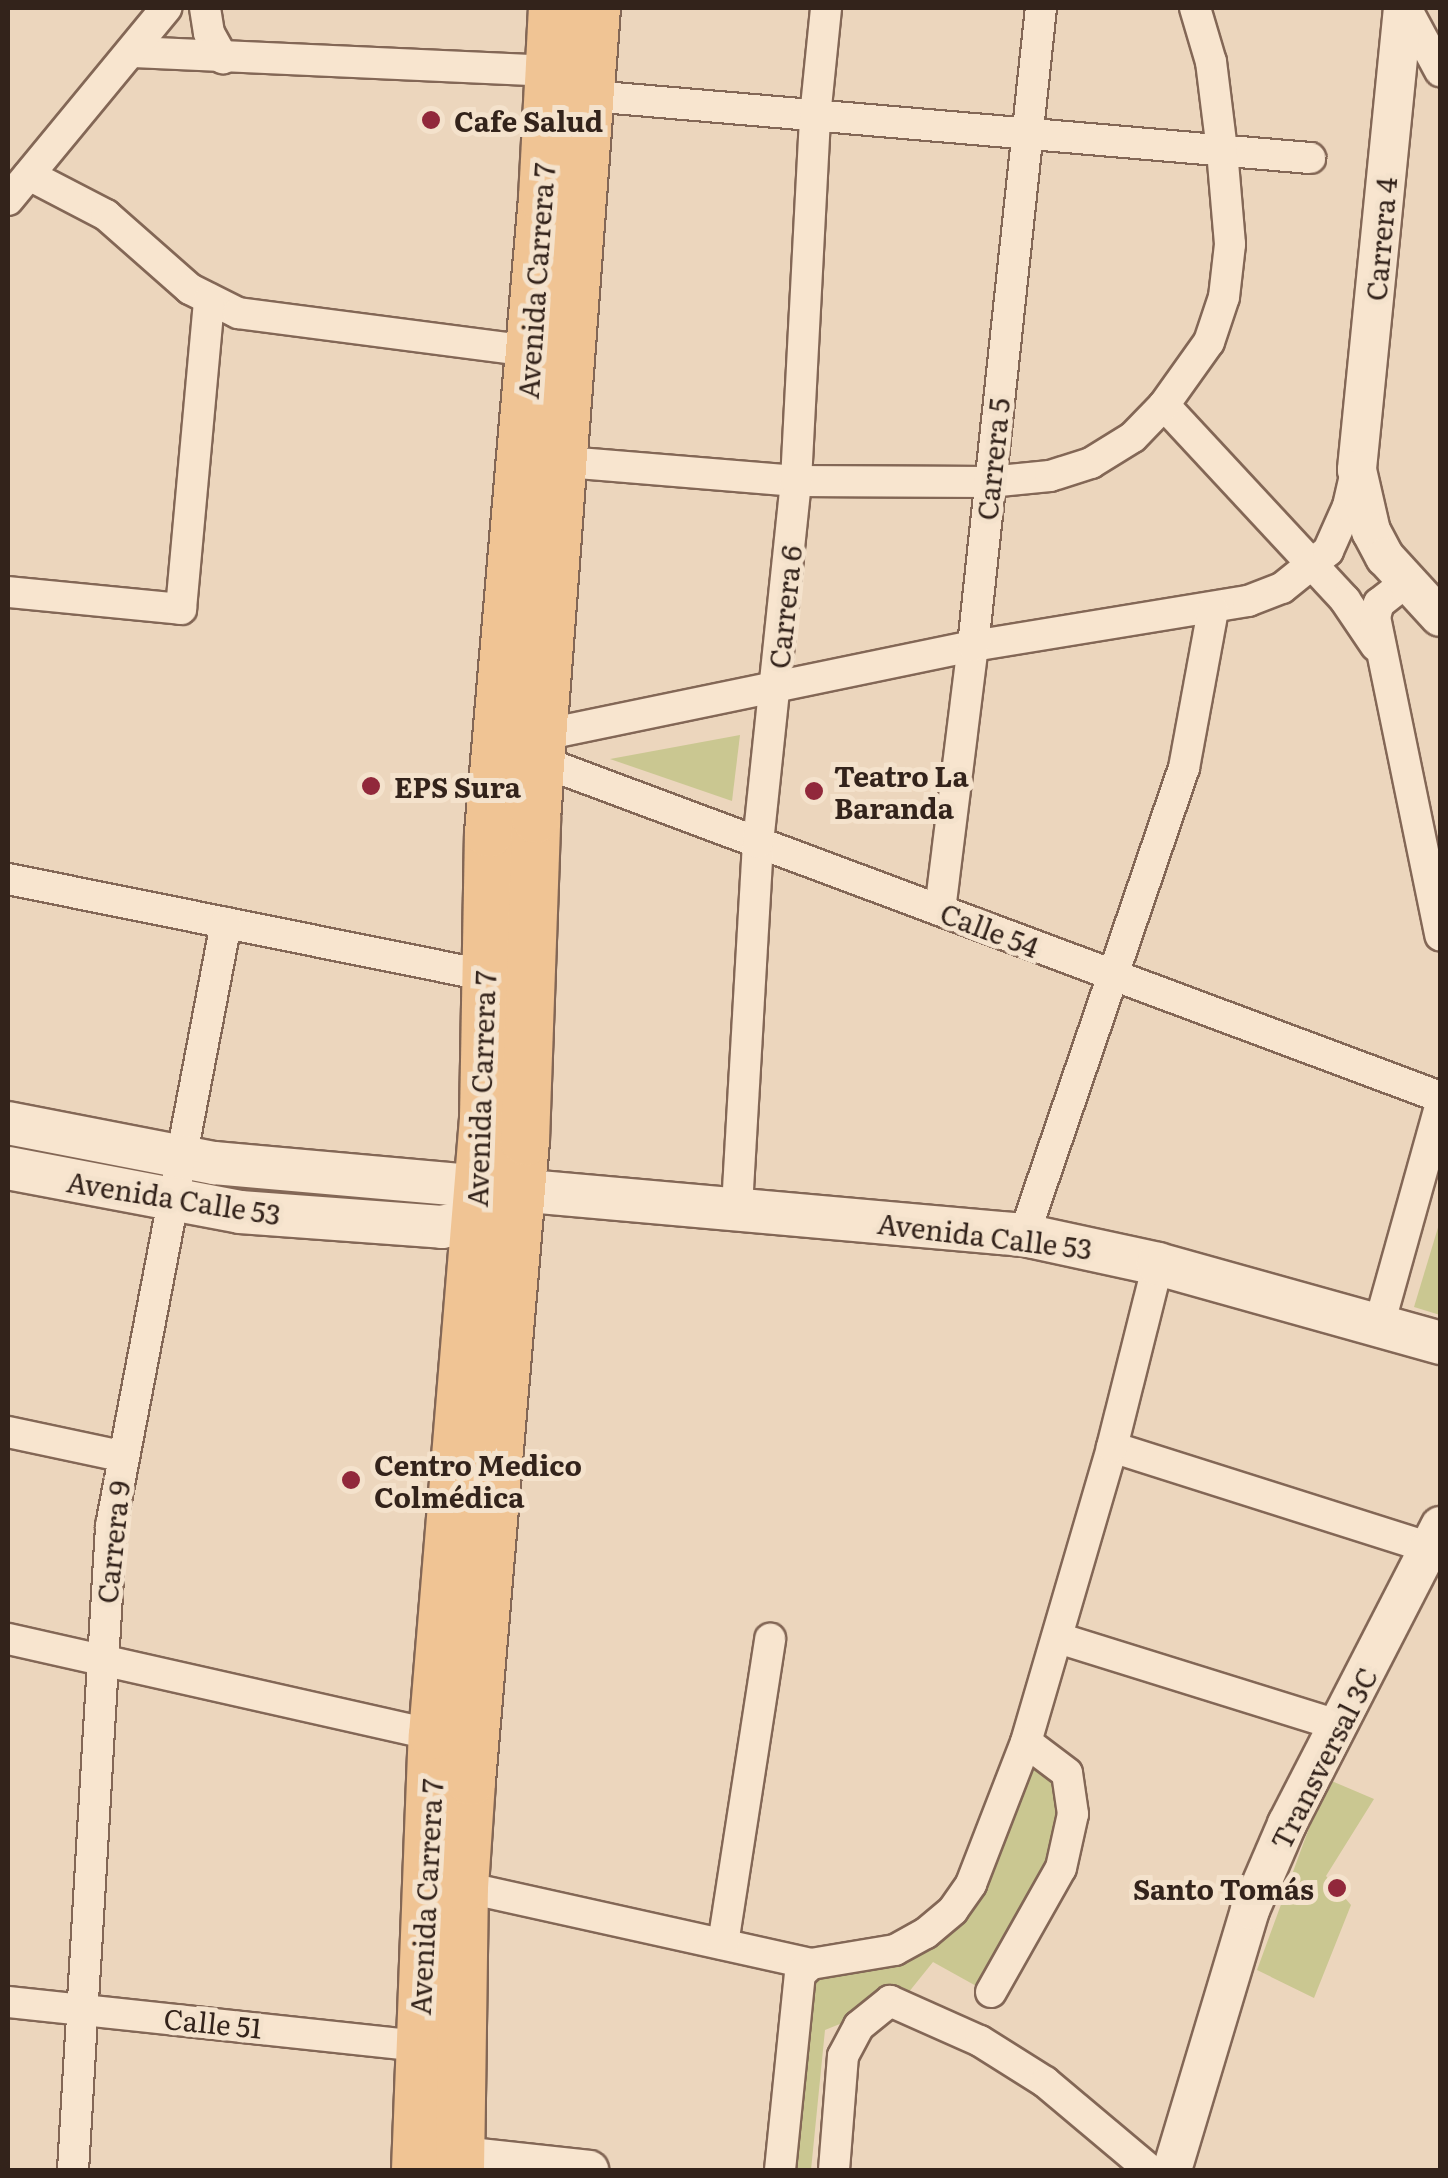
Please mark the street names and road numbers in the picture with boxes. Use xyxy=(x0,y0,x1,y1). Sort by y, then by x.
street label: Avenida Carrera 7 xyxy=(510,162,560,400)
street label: Carrera 4 xyxy=(1358,176,1402,302)
street label: Carrera 5 xyxy=(969,396,1015,522)
street label: Carrera 6 xyxy=(761,544,807,670)
street label: Calle 54 xyxy=(936,895,1044,963)
street label: Avenida Carrera 7 xyxy=(459,970,501,1208)
street label: Avenida Calle 53 xyxy=(65,1163,283,1231)
street label: Avenida Calle 53 xyxy=(876,1205,1094,1265)
street label: Carrera 9 xyxy=(89,1479,135,1605)
street label: Transversal 3C xyxy=(1263,1661,1383,1855)
street label: Avenida Carrera 7 xyxy=(402,1778,448,2016)
street label: Calle 51 xyxy=(162,2000,264,2044)

